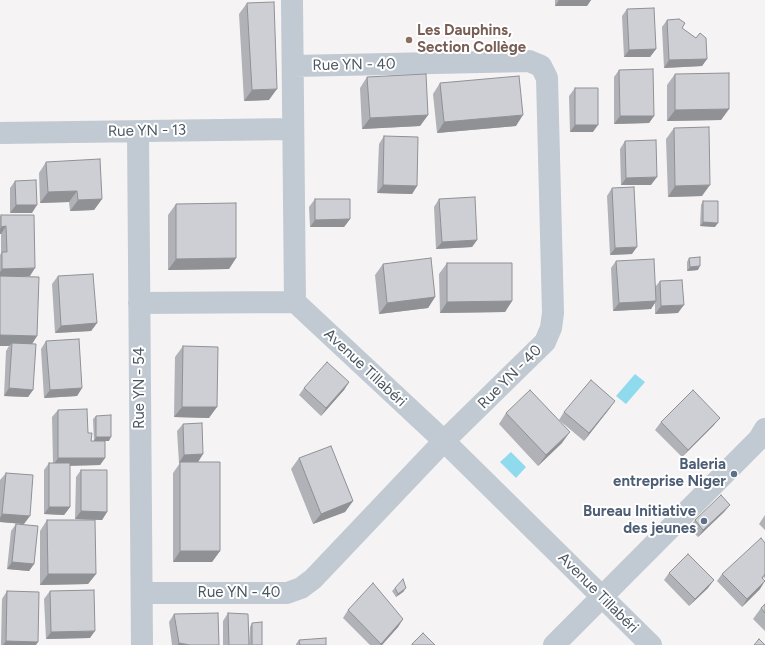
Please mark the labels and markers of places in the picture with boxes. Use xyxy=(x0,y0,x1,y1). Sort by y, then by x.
place label: Les Dauphins, Section Collège xyxy=(417,22,526,57)
marker: Les Dauphins, Section Collège xyxy=(404,35,414,45)
place label: Baleria entreprise Niger xyxy=(613,456,726,491)
marker: Baleria entreprise Niger xyxy=(729,469,739,479)
place label: Bureau Initiative des jeunes xyxy=(583,503,696,538)
marker: Bureau Initiative des jeunes xyxy=(699,516,709,526)

